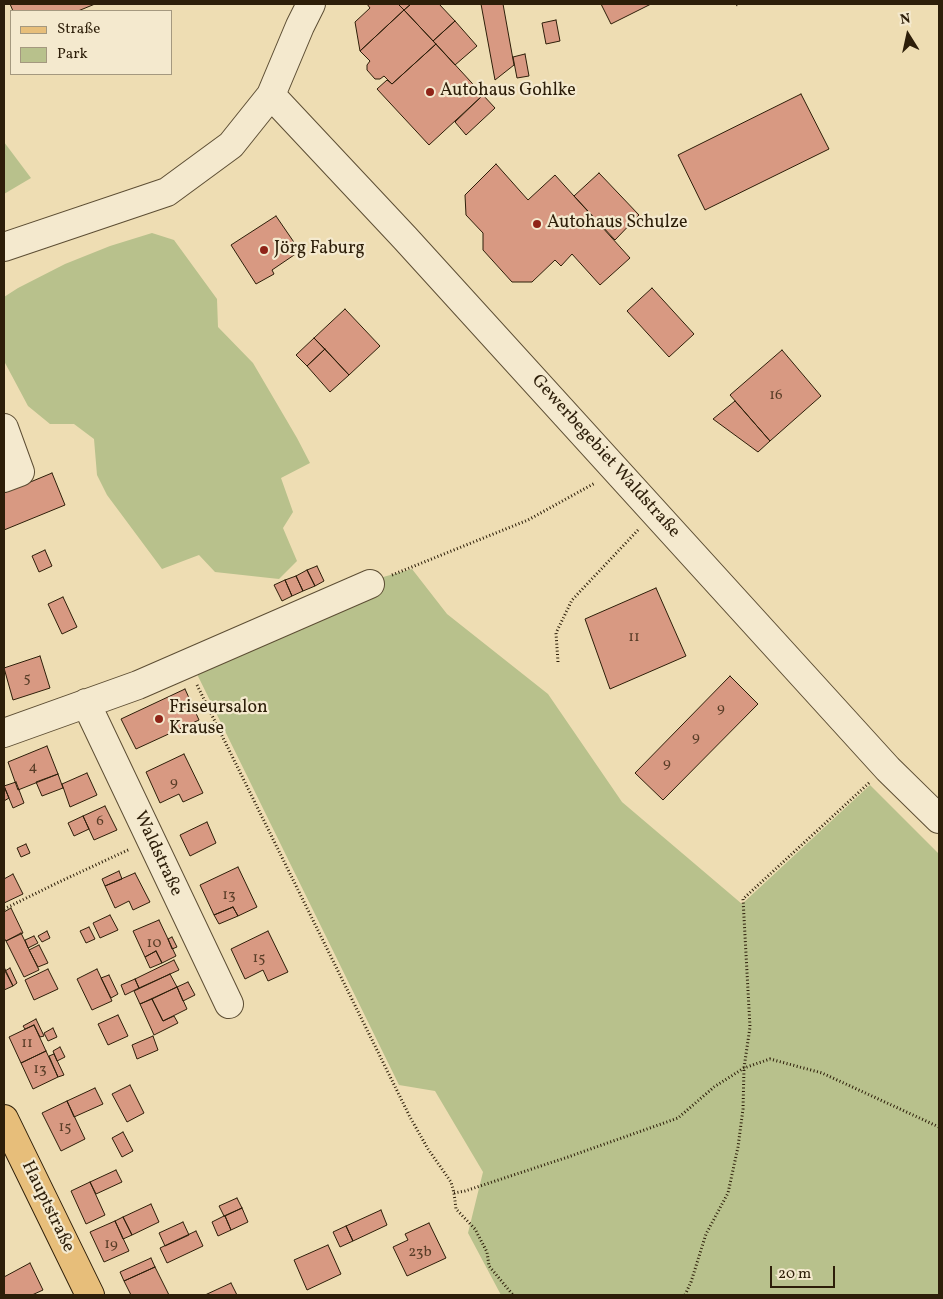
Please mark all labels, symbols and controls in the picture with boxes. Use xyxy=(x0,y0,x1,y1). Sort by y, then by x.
text: N xyxy=(899,9,912,30)
legend xyxy=(10,10,172,75)
north arrow xyxy=(883,10,933,60)
text: Straße xyxy=(57,19,100,40)
text: Park xyxy=(57,44,88,65)
place label: Autohaus Gohlke xyxy=(440,81,576,103)
marker: Autohaus Gohlke xyxy=(424,86,436,98)
place label: Autohaus Schulze xyxy=(547,213,687,235)
marker: Autohaus Schulze xyxy=(531,218,543,230)
place label: Jörg Faburg xyxy=(274,239,365,261)
marker: Jörg Faburg xyxy=(258,244,270,256)
street label: Gewerbegebiet Waldstraße xyxy=(526,371,684,543)
house number: 16 xyxy=(769,387,783,405)
house number: 11 xyxy=(628,629,640,647)
house number: 5 xyxy=(23,670,31,688)
place label: Friseursalon Krause xyxy=(169,698,268,741)
house number: 9 xyxy=(717,700,725,718)
marker: Friseursalon Krause xyxy=(153,713,165,725)
house number: 9 xyxy=(692,729,700,747)
house number: 9 xyxy=(663,755,671,773)
house number: 4 xyxy=(29,759,37,777)
house number: 9 xyxy=(170,774,178,792)
street label: Waldstraße xyxy=(128,808,186,900)
house number: 6 xyxy=(96,813,104,831)
house number: 13 xyxy=(222,887,236,905)
house number: 10 xyxy=(147,935,161,953)
house number: 15 xyxy=(252,950,266,968)
house number: 11 xyxy=(21,1035,33,1053)
house number: 13 xyxy=(33,1061,47,1079)
house number: 15 xyxy=(58,1119,72,1137)
street label: Hauptstraße xyxy=(16,1158,78,1256)
house number: 19 xyxy=(104,1236,118,1254)
house number: 23b xyxy=(408,1244,432,1262)
scale bar xyxy=(773,1256,838,1288)
text: 20 m xyxy=(778,1264,811,1285)

